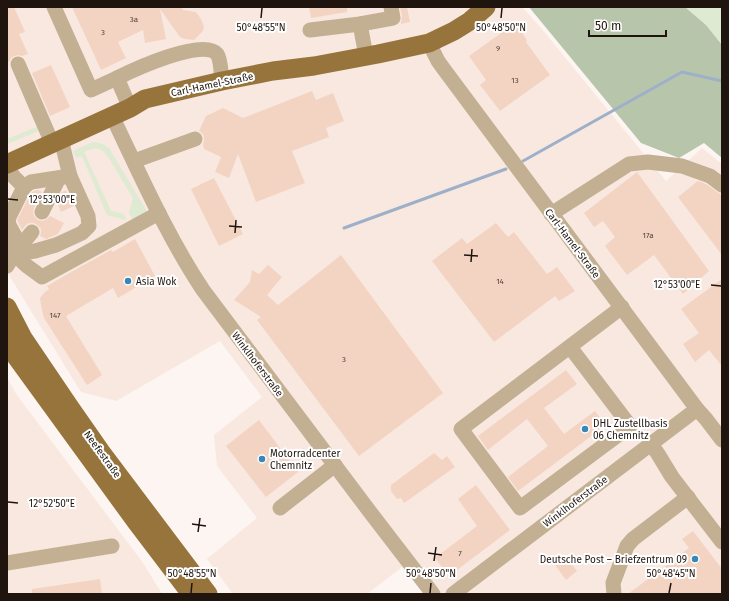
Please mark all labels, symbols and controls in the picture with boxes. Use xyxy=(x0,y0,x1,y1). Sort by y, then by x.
scale bar xyxy=(589,12,666,38)
house number: 3a xyxy=(130,15,138,24)
text: 50 m xyxy=(595,19,621,33)
text: 50°48'55"N xyxy=(236,22,286,34)
text: 50°48'50"N xyxy=(476,22,526,34)
house number: 3 xyxy=(101,28,105,37)
house number: 9 xyxy=(496,44,500,53)
street label: Carl-Hamel-Straße xyxy=(170,70,254,100)
house number: 13 xyxy=(511,76,519,85)
text: 12°53'00"E xyxy=(29,194,75,206)
street label: Carl-Hamel-Straße xyxy=(542,207,602,281)
house number: 17a xyxy=(642,231,654,240)
marker: Asia Wok xyxy=(123,276,133,286)
place label: Asia Wok xyxy=(136,276,177,288)
house number: 14 xyxy=(496,277,505,286)
text: 12°53'00"E xyxy=(654,279,700,291)
house number: 147 xyxy=(49,311,61,320)
street label: Winklhoferstraße xyxy=(229,330,285,399)
house number: 3 xyxy=(342,355,346,364)
place label: DHL Zustellbasis 06 Chemnitz xyxy=(593,418,668,442)
marker: DHL Zustellbasis 06 Chemnitz xyxy=(580,424,590,434)
street label: Neefestraße xyxy=(81,429,123,480)
place label: Motorradcenter Chemnitz xyxy=(270,448,341,472)
marker: Motorradcenter Chemnitz xyxy=(257,454,267,464)
street label: Winklhoferstraße xyxy=(541,474,610,530)
text: 12°52'50"E xyxy=(29,498,75,510)
house number: 7 xyxy=(458,549,462,558)
place label: Deutsche Post – Briefzentrum 09 xyxy=(540,554,687,566)
marker: Deutsche Post – Briefzentrum 09 xyxy=(690,554,700,564)
text: 50°48'55"N xyxy=(167,568,217,580)
text: 50°48'50"N xyxy=(406,568,456,580)
text: 50°48'45"N xyxy=(646,568,696,580)

